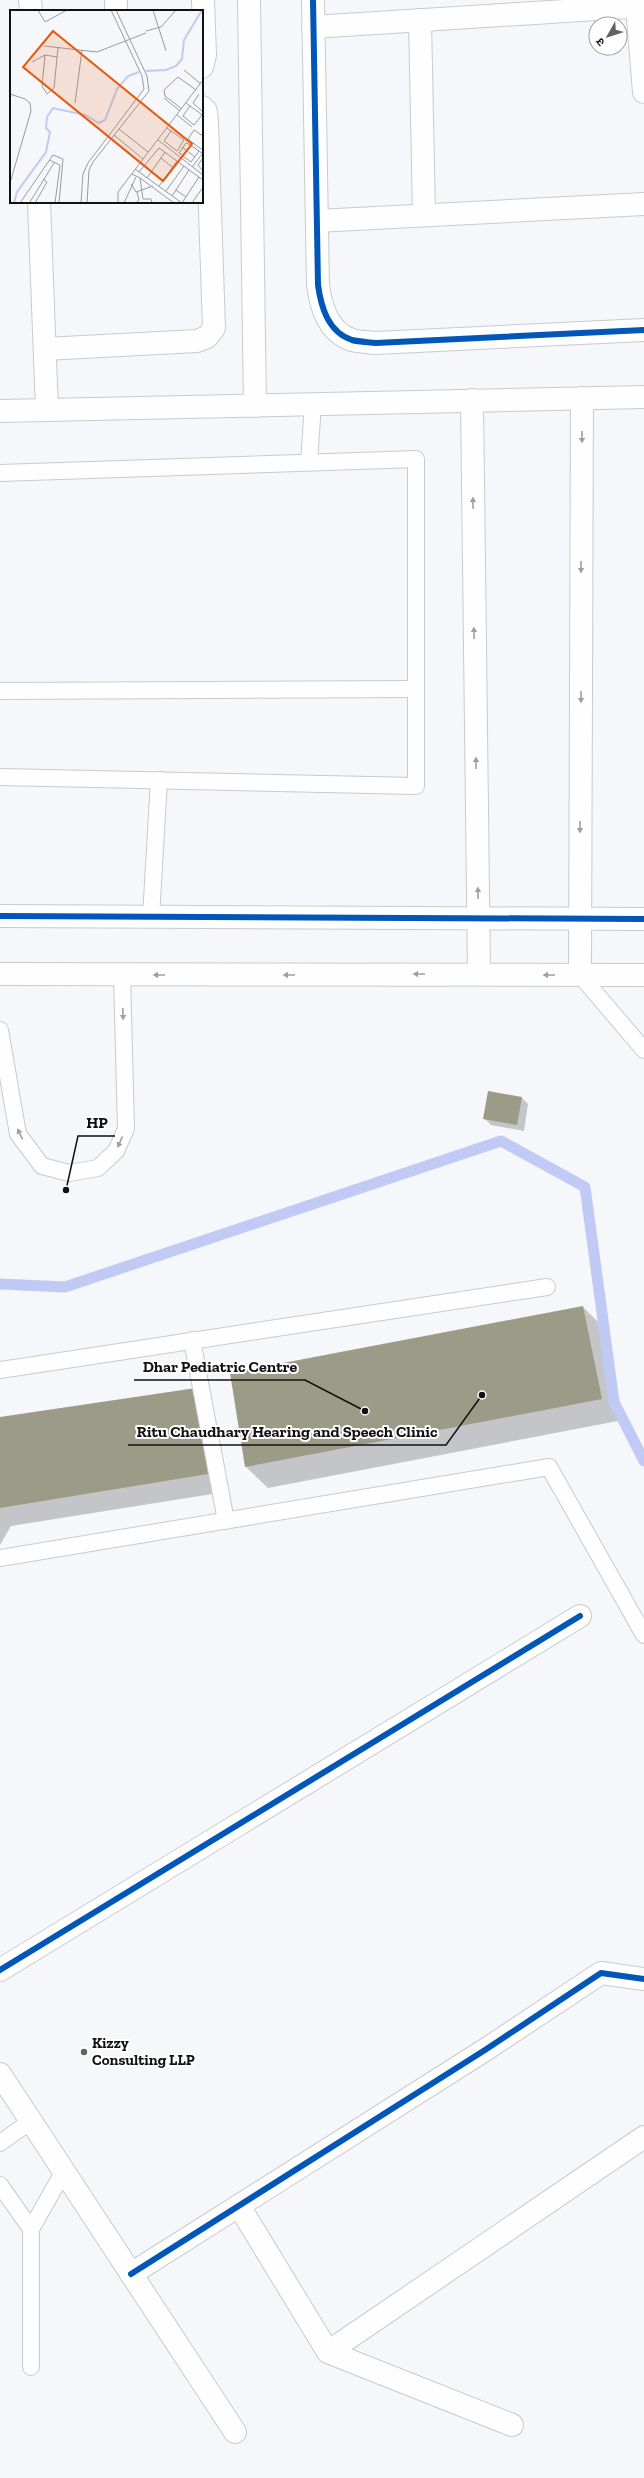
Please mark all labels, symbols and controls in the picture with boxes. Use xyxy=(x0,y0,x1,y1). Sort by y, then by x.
inset map xyxy=(10,10,203,203)
north arrow xyxy=(588,16,628,56)
text: उ xyxy=(593,35,608,49)
one-way arrow xyxy=(579,431,585,444)
one-way arrow xyxy=(470,496,476,509)
one-way arrow xyxy=(578,561,584,574)
one-way arrow xyxy=(471,627,478,639)
one-way arrow xyxy=(578,691,584,704)
one-way arrow xyxy=(473,756,479,769)
one-way arrow xyxy=(577,821,583,834)
one-way arrow xyxy=(475,886,481,899)
one-way arrow xyxy=(412,971,425,977)
one-way arrow xyxy=(152,972,165,978)
one-way arrow xyxy=(282,972,295,978)
one-way arrow xyxy=(542,972,555,978)
one-way arrow xyxy=(120,1008,126,1021)
callout: HP xyxy=(78,1108,115,1136)
text: HP xyxy=(86,1113,108,1132)
one-way arrow xyxy=(17,1128,23,1140)
one-way arrow xyxy=(117,1137,123,1148)
callout: Dhar Pediatric Centre xyxy=(134,1352,305,1380)
text: Dhar Pediatric Centre xyxy=(143,1357,298,1376)
callout: Ritu Chaudhary Hearing and Speech Clinic xyxy=(128,1417,446,1445)
text: Ritu Chaudhary Hearing and Speech Clinic xyxy=(136,1422,438,1441)
place label: Kizzy Consulting LLP xyxy=(92,2034,195,2069)
marker: Kizzy Consulting LLP xyxy=(79,2047,89,2057)

